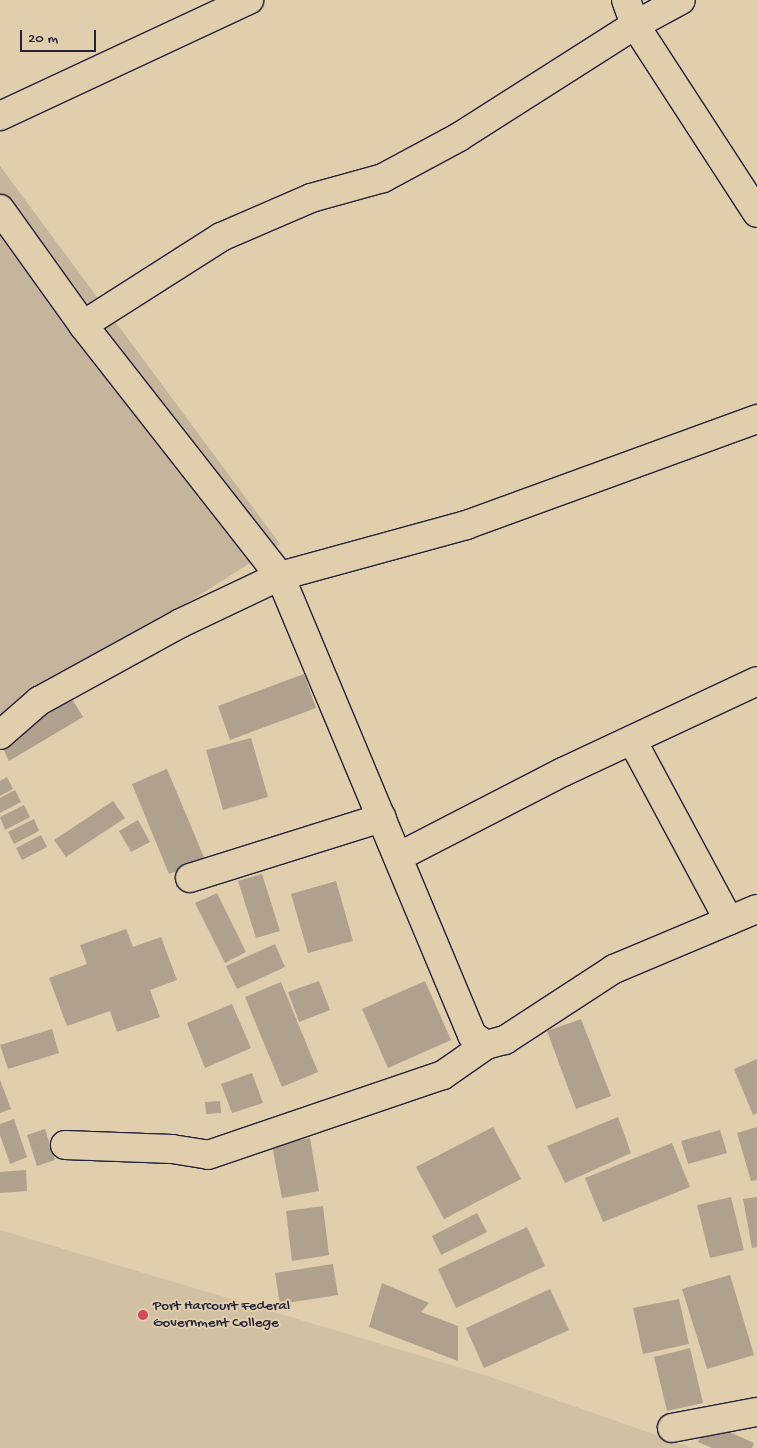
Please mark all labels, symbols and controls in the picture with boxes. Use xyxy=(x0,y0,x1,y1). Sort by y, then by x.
scale bar xyxy=(22,20,99,52)
text: 20 m xyxy=(28,30,58,48)
place label: Port Harcourt Federal Government College xyxy=(153,1297,290,1332)
marker: Port Harcourt Federal Government College xyxy=(137,1309,149,1321)

